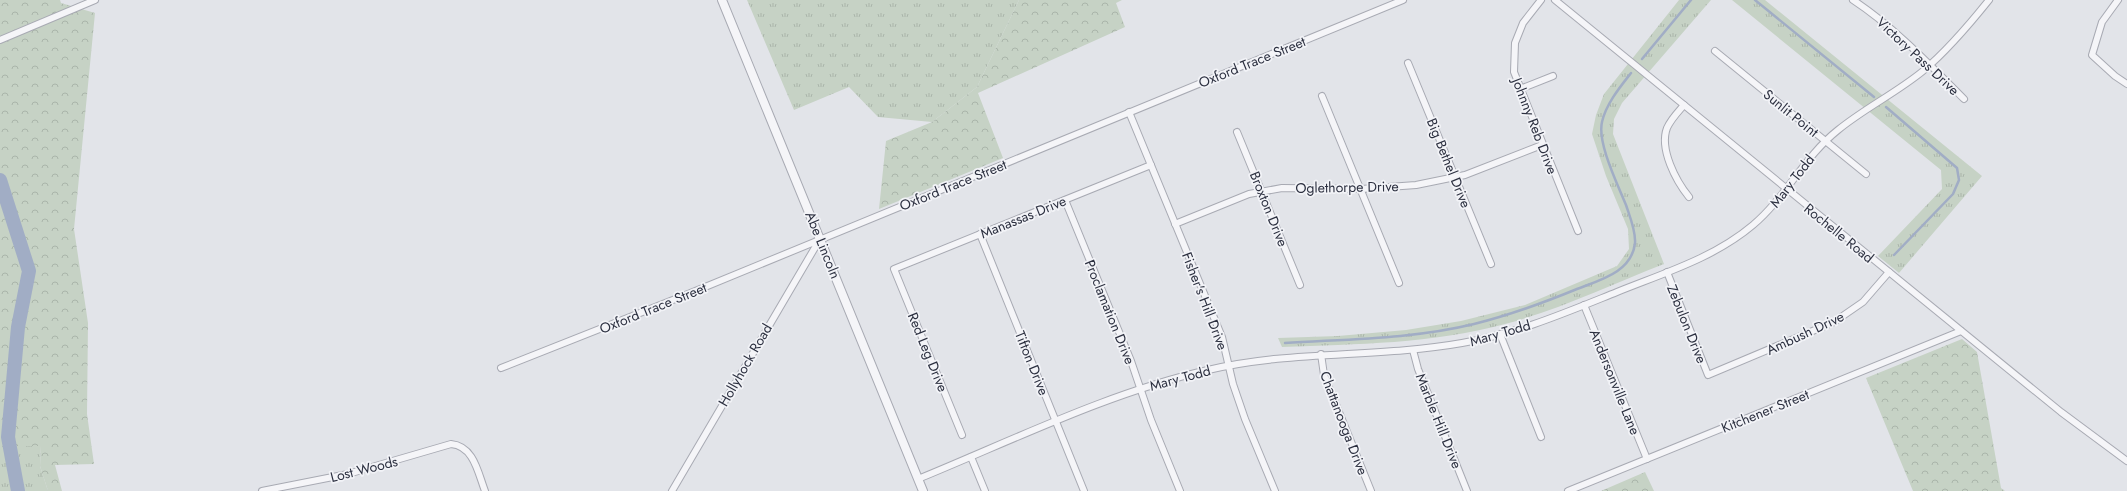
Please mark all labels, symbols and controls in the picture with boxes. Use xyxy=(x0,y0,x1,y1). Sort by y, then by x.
street label: Victory Pass Drive xyxy=(1872,12,1964,100)
street label: Oxford Trace Street xyxy=(1195,31,1309,93)
street label: Johnny Reb Drive xyxy=(1507,73,1563,177)
street label: Sunlit Point xyxy=(1759,84,1823,142)
street label: Big Bethel Drive xyxy=(1422,115,1476,211)
street label: Mary Todd xyxy=(1765,150,1819,212)
street label: Oxford Trace Street xyxy=(896,154,1010,216)
street label: Broxton Drive xyxy=(1245,168,1293,250)
street label: Oglethorpe Drive xyxy=(1295,176,1399,198)
street label: Manassas Drive xyxy=(977,191,1069,243)
street label: Rochelle Road xyxy=(1800,199,1878,267)
street label: Abe Lincoln xyxy=(800,208,846,282)
street label: Fisher's Hill Drive xyxy=(1177,249,1233,353)
street label: Proclamation Drive xyxy=(1080,257,1140,367)
street label: Oxford Trace Street xyxy=(596,277,710,339)
street label: Zebulon Drive xyxy=(1662,282,1712,366)
street label: Ambush Drive xyxy=(1763,306,1847,360)
street label: Red Leg Drive xyxy=(903,309,953,395)
street label: Mary Todd xyxy=(1467,315,1533,351)
street label: Hollyhock Road xyxy=(713,320,777,410)
street label: Andersonville Lane xyxy=(1585,326,1645,438)
street label: Tifton Drive xyxy=(1010,328,1054,398)
street label: Mary Todd xyxy=(1147,360,1213,396)
street label: Chattanooga Drive xyxy=(1315,368,1373,478)
street label: Marble Hill Drive xyxy=(1411,370,1467,472)
street label: Kitchener Street xyxy=(1718,384,1813,438)
street label: Lost Woods xyxy=(328,451,400,487)

